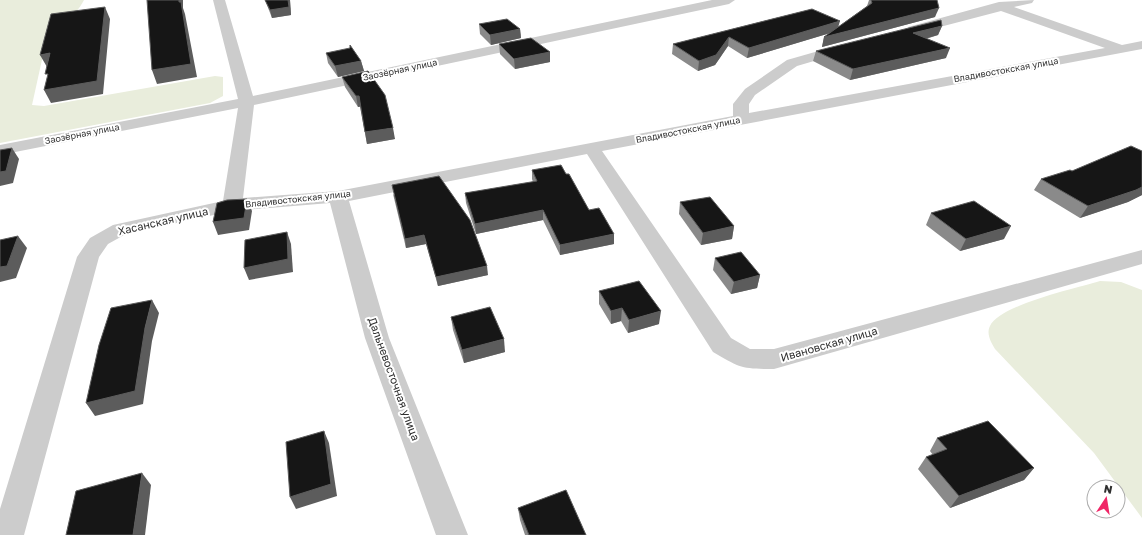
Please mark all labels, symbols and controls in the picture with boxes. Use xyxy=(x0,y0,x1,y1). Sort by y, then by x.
street label: Владивостокская улица xyxy=(953,55,1059,84)
street label: Заозёрная улица xyxy=(362,56,438,83)
street label: Владивостокская улица xyxy=(635,114,741,145)
street label: Заозёрная улица xyxy=(44,121,120,146)
street label: Владивостокская улица xyxy=(245,187,351,210)
street label: Хасанская улица xyxy=(117,204,209,237)
street label: Дальневосточная улица xyxy=(366,315,423,442)
street label: Ивановская улица xyxy=(779,323,879,364)
north arrow xyxy=(1086,479,1126,519)
text: N xyxy=(1103,482,1114,496)

